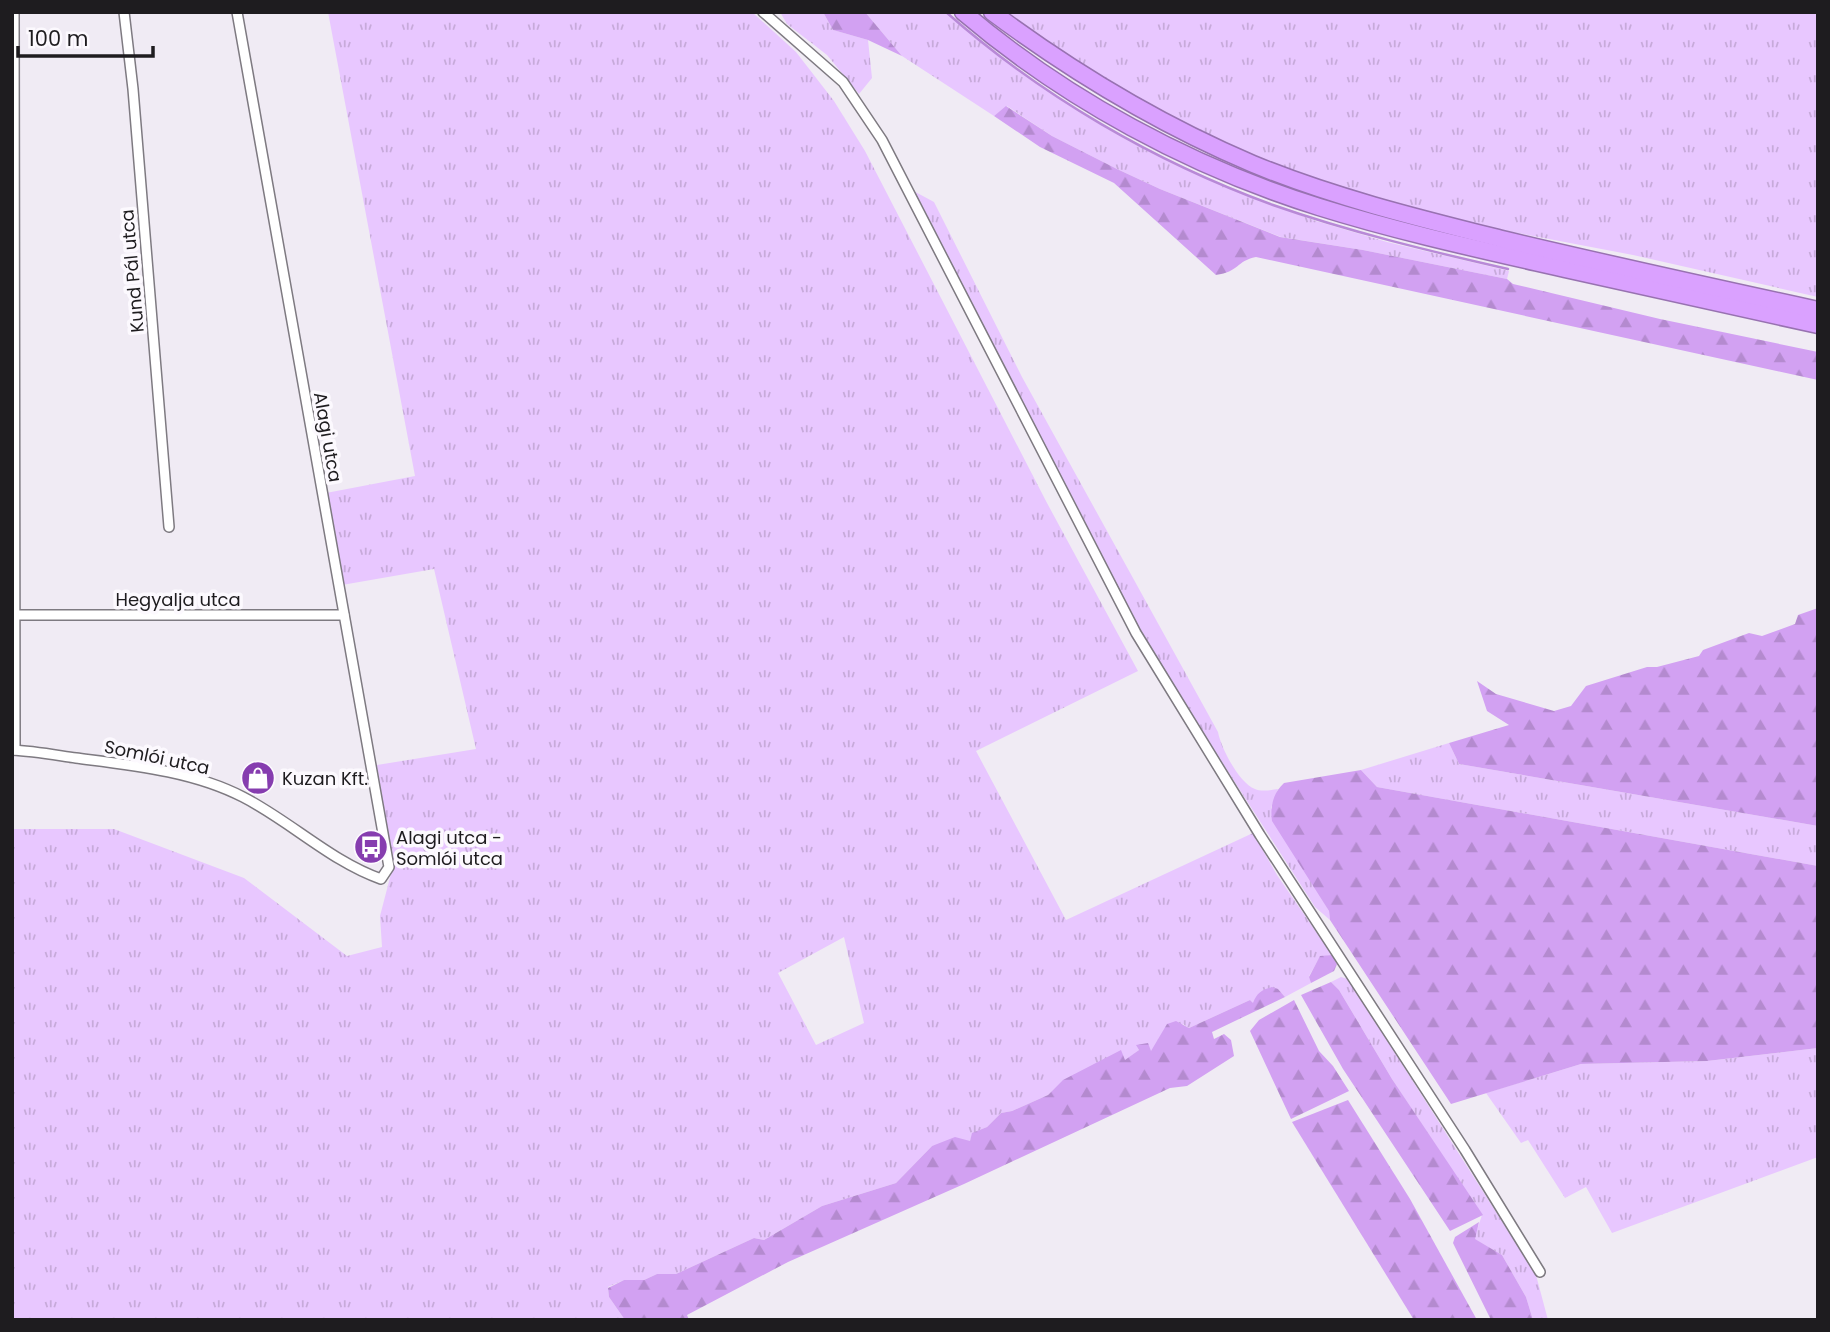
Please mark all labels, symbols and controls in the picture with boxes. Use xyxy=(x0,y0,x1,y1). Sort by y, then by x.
scale bar xyxy=(18,14,152,58)
text: 100 m xyxy=(28,24,88,53)
street label: Kund Pál utca xyxy=(114,208,150,334)
street label: Alagi utca xyxy=(308,390,348,484)
street label: Hegyalja utca xyxy=(115,587,241,612)
street label: Somlói utca xyxy=(102,734,212,780)
shop icon: Kuzan Kft. xyxy=(239,759,277,797)
place label: Kuzan Kft. xyxy=(282,766,368,791)
place label: Alagi utca - Somlói utca xyxy=(396,825,503,871)
bus stop icon: Alagi utca - Somlói utca xyxy=(352,828,390,866)

